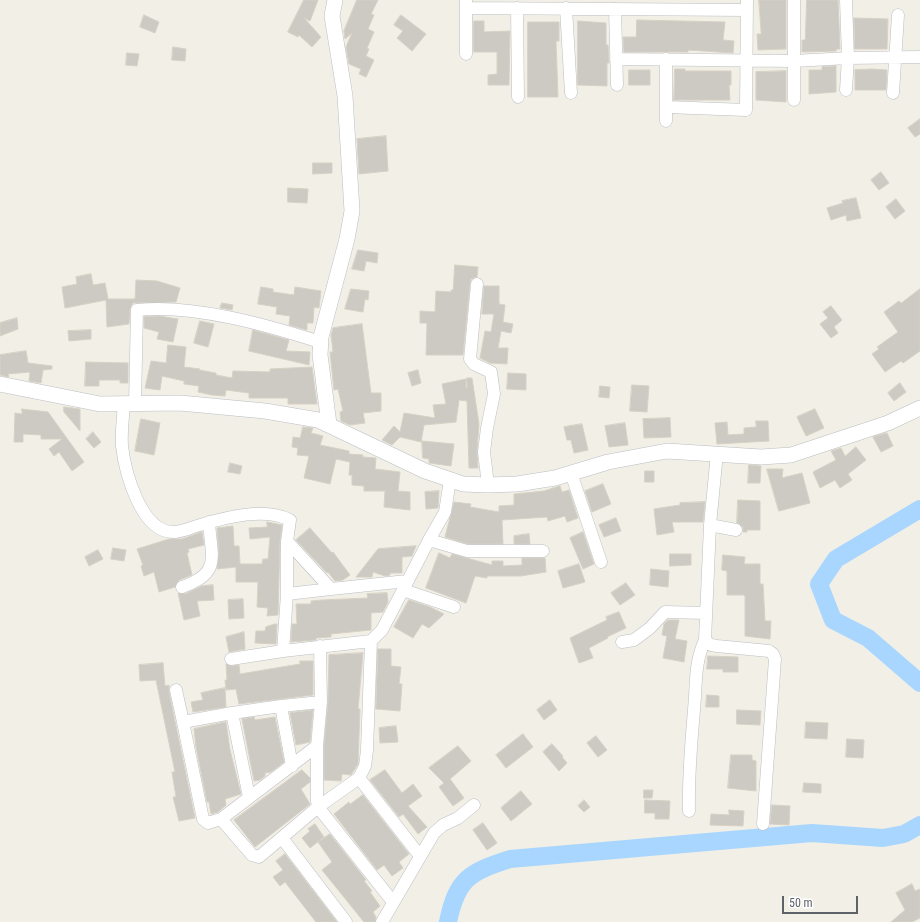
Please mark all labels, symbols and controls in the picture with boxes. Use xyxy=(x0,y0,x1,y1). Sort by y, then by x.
scale bar xyxy=(784,888,860,914)
text: 50 m xyxy=(789,896,813,910)

